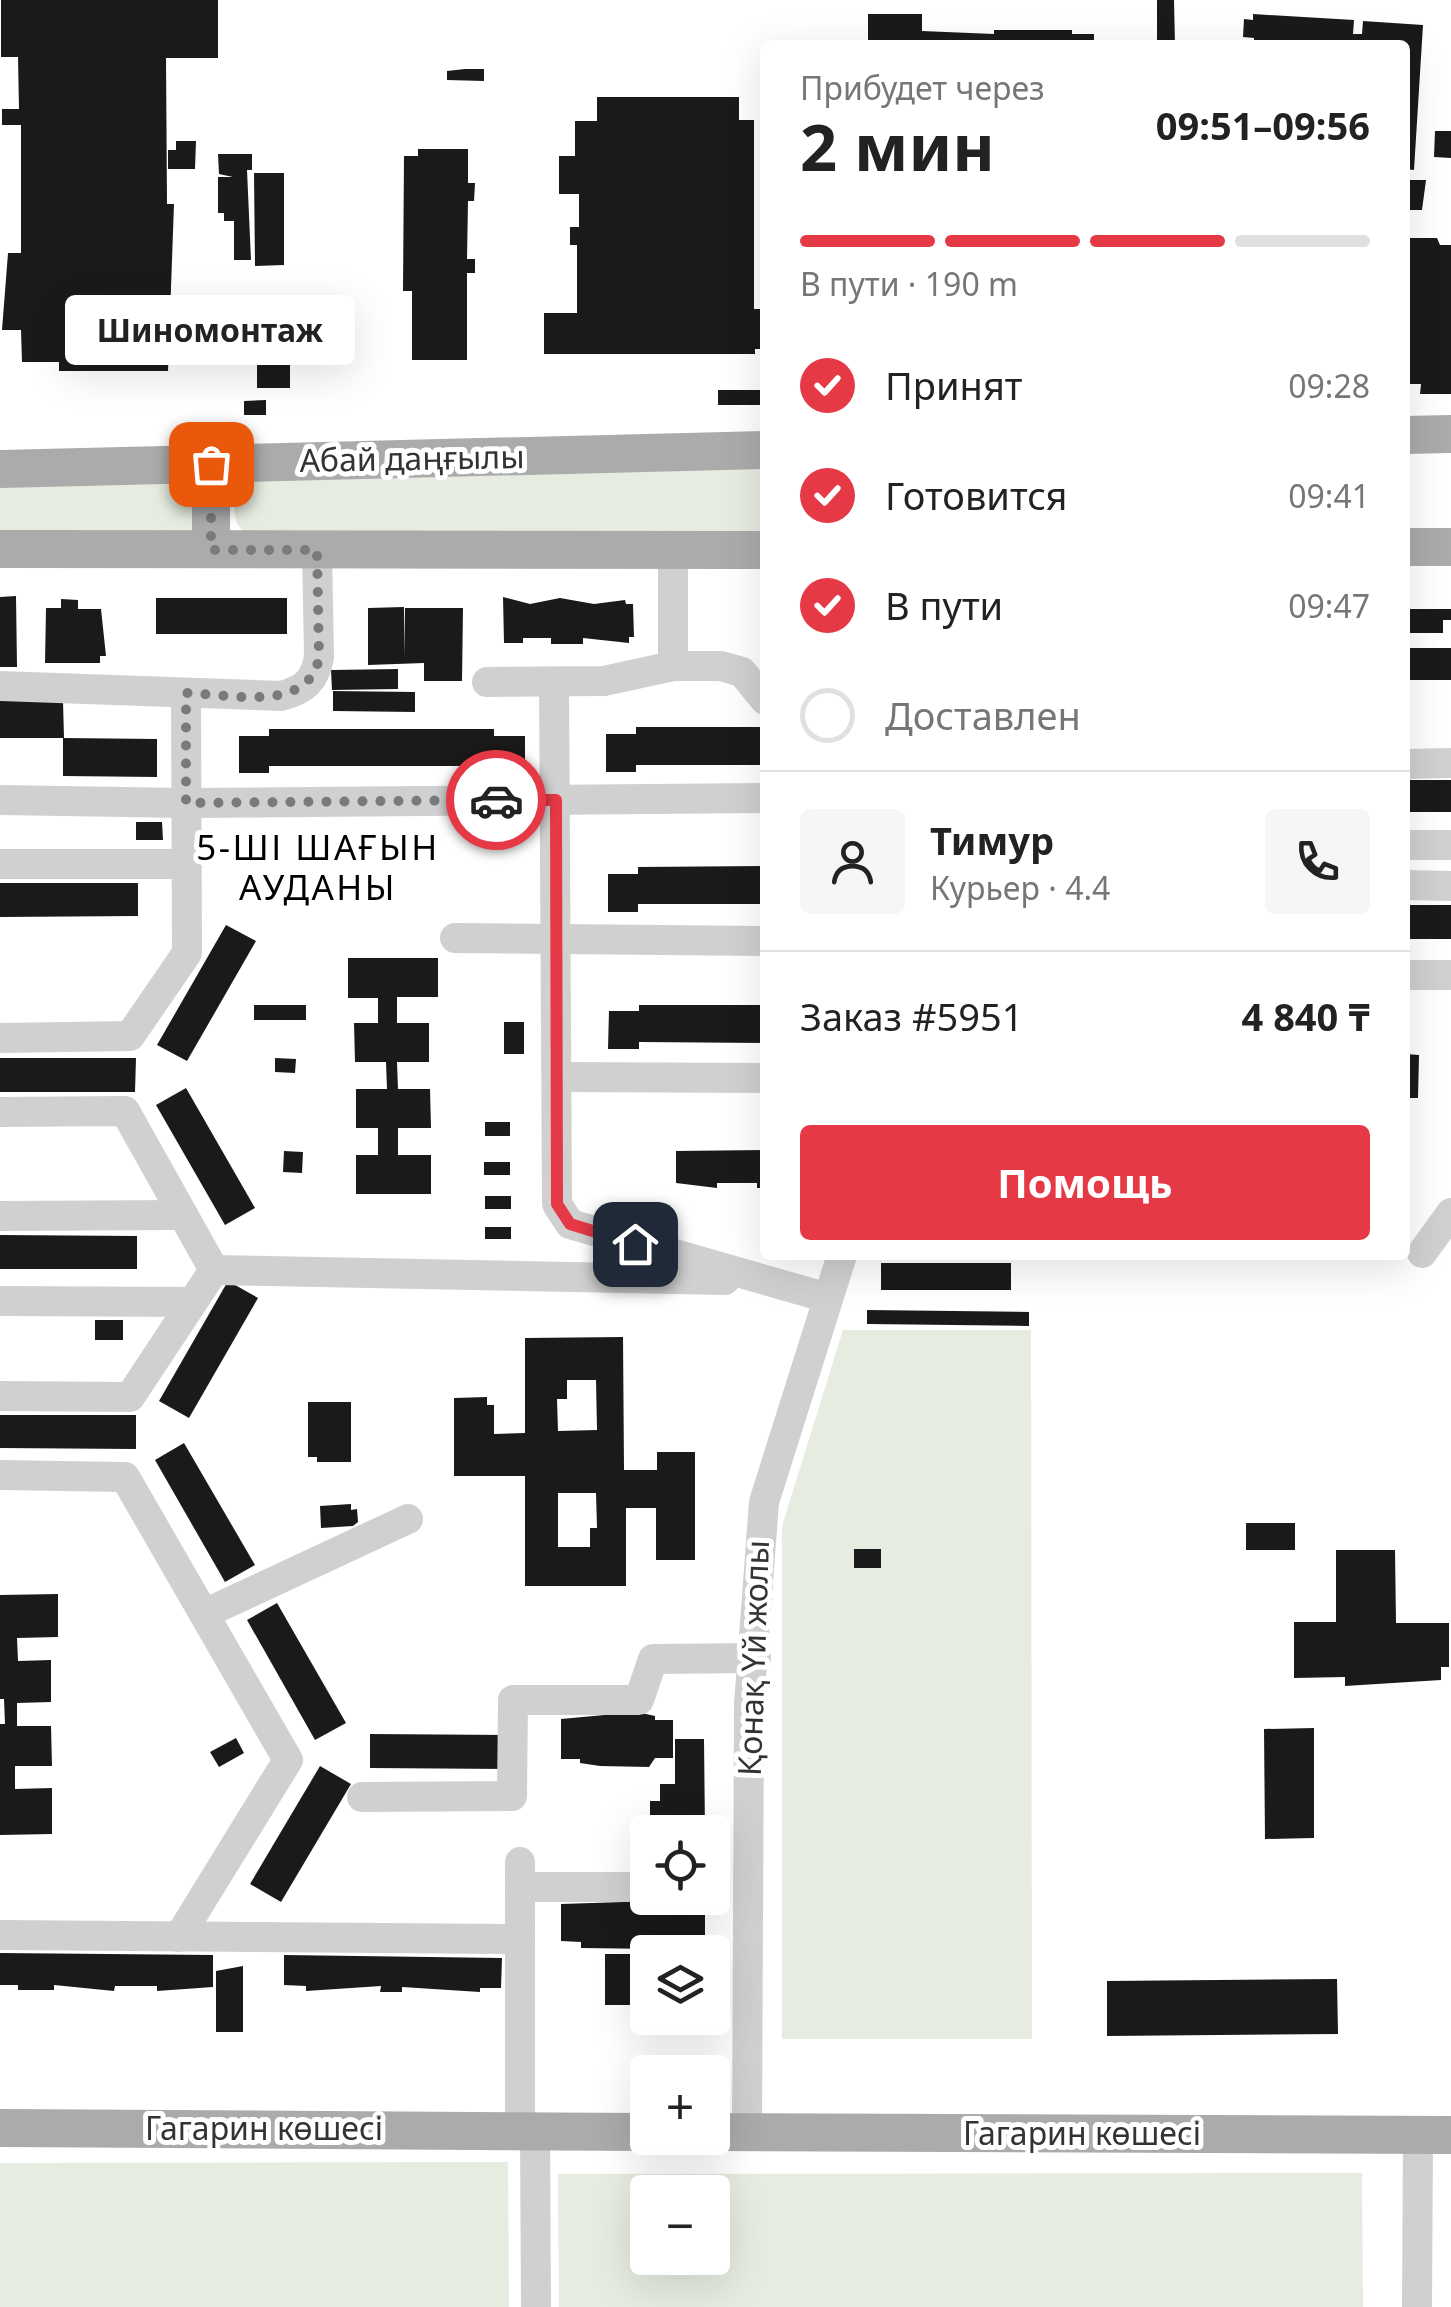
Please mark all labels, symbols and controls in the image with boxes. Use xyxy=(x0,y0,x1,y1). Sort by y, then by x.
text: Прибудет через xyxy=(800,66,1045,109)
text: 09:51–09:56 xyxy=(1156,99,1370,151)
text: 2 мин xyxy=(800,102,995,190)
text: В пути · 190 m xyxy=(800,262,1018,305)
callout: Шиномонтаж xyxy=(66,294,356,364)
text: Шиномонтаж xyxy=(97,308,323,351)
icon: check xyxy=(800,358,855,413)
text: Принят xyxy=(885,359,1022,411)
text: 09:28 xyxy=(1288,364,1370,407)
pin xyxy=(169,422,254,507)
street label: Абай даңғылы xyxy=(299,434,525,481)
icon: bag xyxy=(184,437,239,492)
icon: check xyxy=(800,468,855,523)
text: Готовится xyxy=(885,469,1067,521)
text: 09:41 xyxy=(1288,474,1370,517)
icon: check xyxy=(800,578,855,633)
text: В пути xyxy=(885,579,1003,631)
text: 09:47 xyxy=(1288,584,1370,627)
text: Доставлен xyxy=(885,689,1081,741)
courier xyxy=(446,750,546,850)
icon: car xyxy=(469,773,524,828)
button: person xyxy=(800,809,905,914)
button: phone xyxy=(1265,809,1370,914)
text: Тимур xyxy=(930,814,1054,866)
district label: 5-ШІ ШАҒЫН АУДАНЫ xyxy=(196,823,440,910)
text: Курьер · 4.4 xyxy=(930,866,1110,909)
text: Заказ #5951 xyxy=(800,990,1024,1042)
text: 4 840 ₸ xyxy=(1242,990,1370,1042)
button: Помощь xyxy=(800,1125,1370,1240)
pin xyxy=(593,1202,678,1287)
icon: home xyxy=(608,1217,663,1272)
street label: Қонақ Үй жолы xyxy=(727,1539,778,1777)
map controls xyxy=(630,1815,730,2275)
button: locate xyxy=(630,1815,730,1915)
button: layers xyxy=(630,1935,730,2035)
button: + xyxy=(630,2055,730,2155)
street label: Гагарин көшесі xyxy=(145,2106,383,2149)
street label: Гагарин көшесі xyxy=(963,2111,1201,2154)
button: − xyxy=(630,2175,730,2275)

